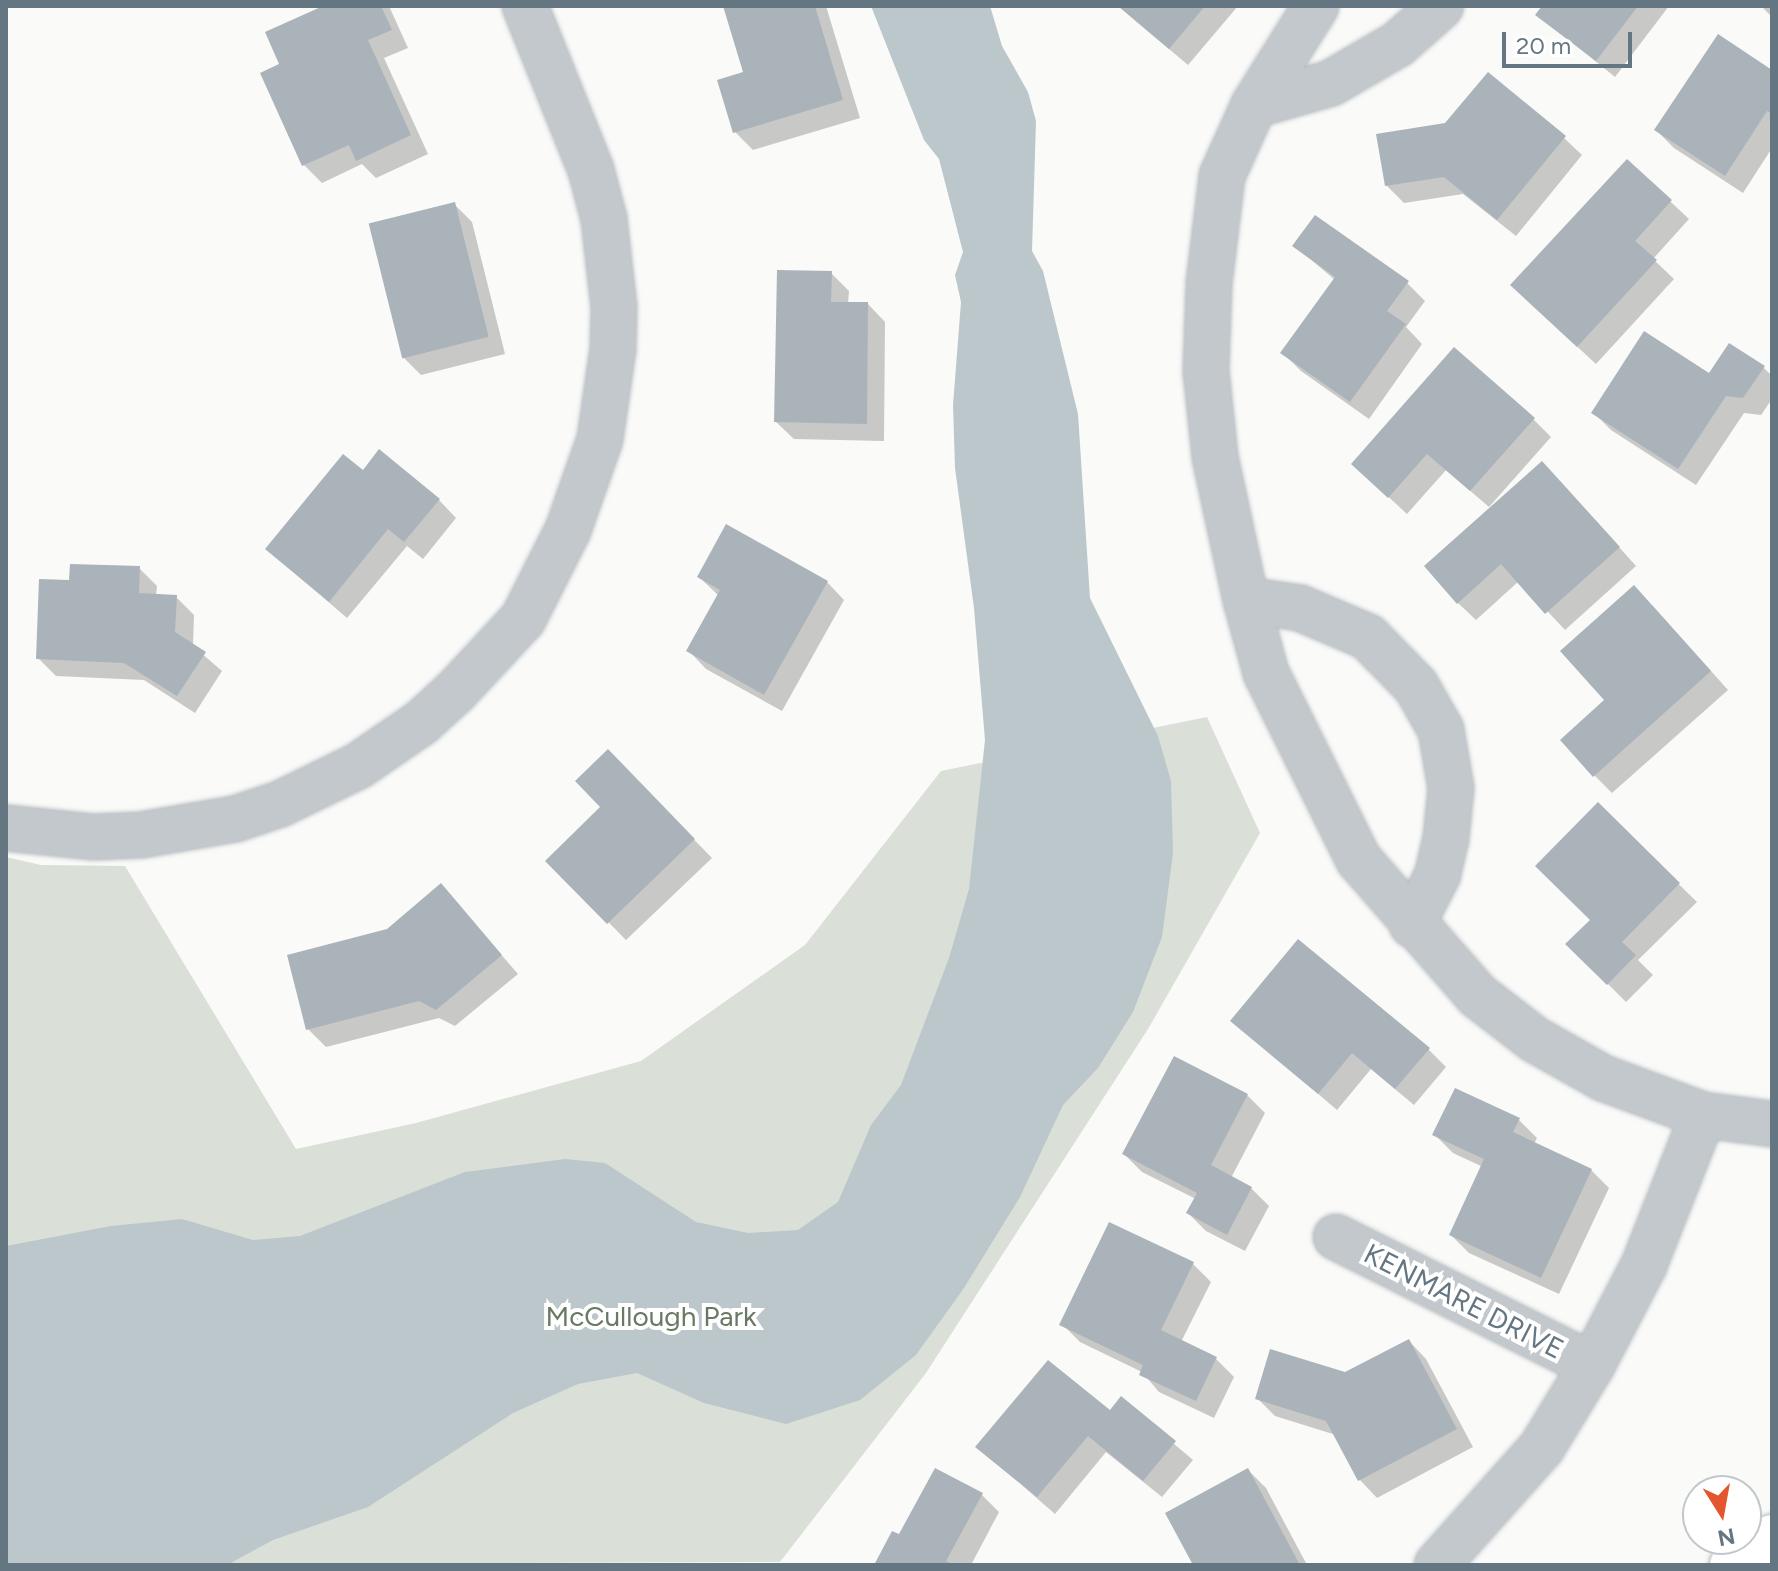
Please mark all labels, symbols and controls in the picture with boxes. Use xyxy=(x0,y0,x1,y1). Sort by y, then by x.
scale bar xyxy=(1506,16,1636,66)
text: 20 m xyxy=(1516,31,1571,60)
street label: KENMARE DRIVE xyxy=(1359,1236,1569,1366)
park label: McCullough Park xyxy=(545,1299,757,1333)
north arrow xyxy=(1682,1475,1762,1555)
text: N xyxy=(1715,1522,1737,1552)

